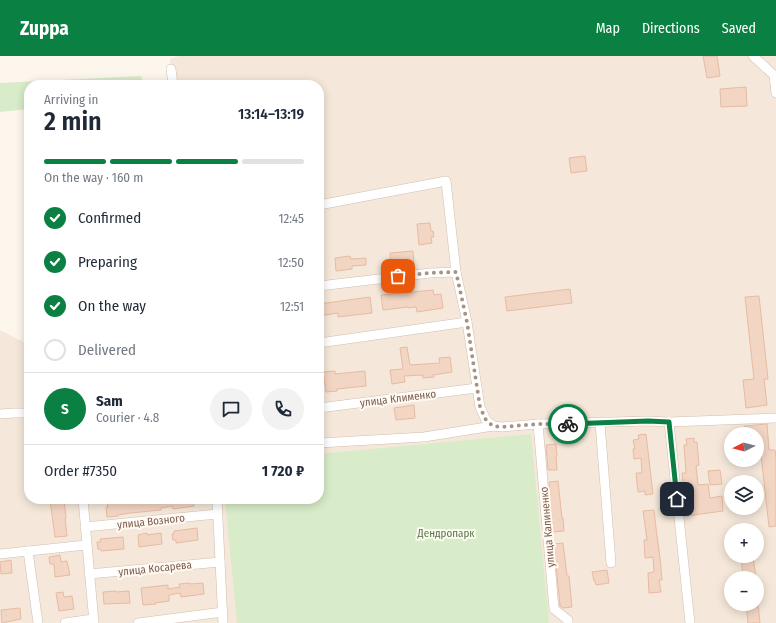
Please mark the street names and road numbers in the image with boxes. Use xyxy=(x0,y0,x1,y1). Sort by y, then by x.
street label: улица Клименко xyxy=(359,387,437,410)
street label: улица Калиненко xyxy=(537,486,557,568)
street label: улица Возного xyxy=(117,511,186,532)
street label: улица Косарева xyxy=(118,558,192,579)

